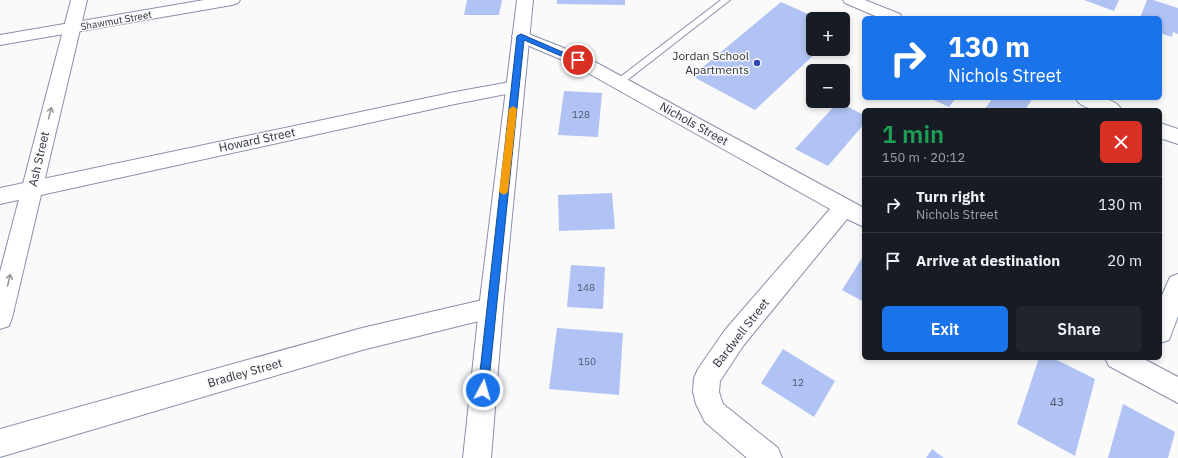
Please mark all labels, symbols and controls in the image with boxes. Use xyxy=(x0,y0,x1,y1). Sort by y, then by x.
street label: Shawmut Street xyxy=(79,8,153,33)
map controls xyxy=(806,12,850,108)
button: + xyxy=(806,12,850,56)
text: 130 m xyxy=(948,28,1030,65)
icon: right xyxy=(882,32,934,84)
pin xyxy=(561,43,595,77)
place label: Jordan School Apartments xyxy=(672,48,749,77)
icon: arrive xyxy=(567,49,589,71)
marker: Jordan School Apartments xyxy=(752,58,762,68)
button: − xyxy=(806,64,850,108)
text: Nichols Street xyxy=(948,64,1062,87)
street label: Nichols Street xyxy=(657,99,731,149)
one-way arrow xyxy=(47,107,54,120)
house number: 128 xyxy=(572,108,590,121)
text: 1 min xyxy=(882,118,944,150)
button: close xyxy=(1100,121,1142,163)
street label: Howard Street xyxy=(217,124,296,155)
street label: Ash Street xyxy=(25,130,52,188)
text: 150 m · 20:12 xyxy=(882,149,965,166)
text: Turn right xyxy=(916,187,985,206)
icon: right xyxy=(882,194,904,216)
text: 130 m xyxy=(1098,195,1142,214)
text: Nichols Street xyxy=(916,206,998,223)
icon: arrive xyxy=(882,250,904,272)
text: Arrive at destination xyxy=(916,251,1060,270)
text: 20 m xyxy=(1107,251,1142,270)
one-way arrow xyxy=(6,274,14,287)
house number: 148 xyxy=(577,281,595,294)
street label: Bardwell Street xyxy=(709,295,772,370)
button: Exit xyxy=(882,306,1008,352)
button: Share xyxy=(1016,306,1142,352)
street label: Bradley Street xyxy=(206,355,284,390)
house number: 150 xyxy=(578,355,596,368)
position arrow xyxy=(462,369,504,411)
house number: 12 xyxy=(792,376,804,389)
house number: 43 xyxy=(1050,394,1064,409)

